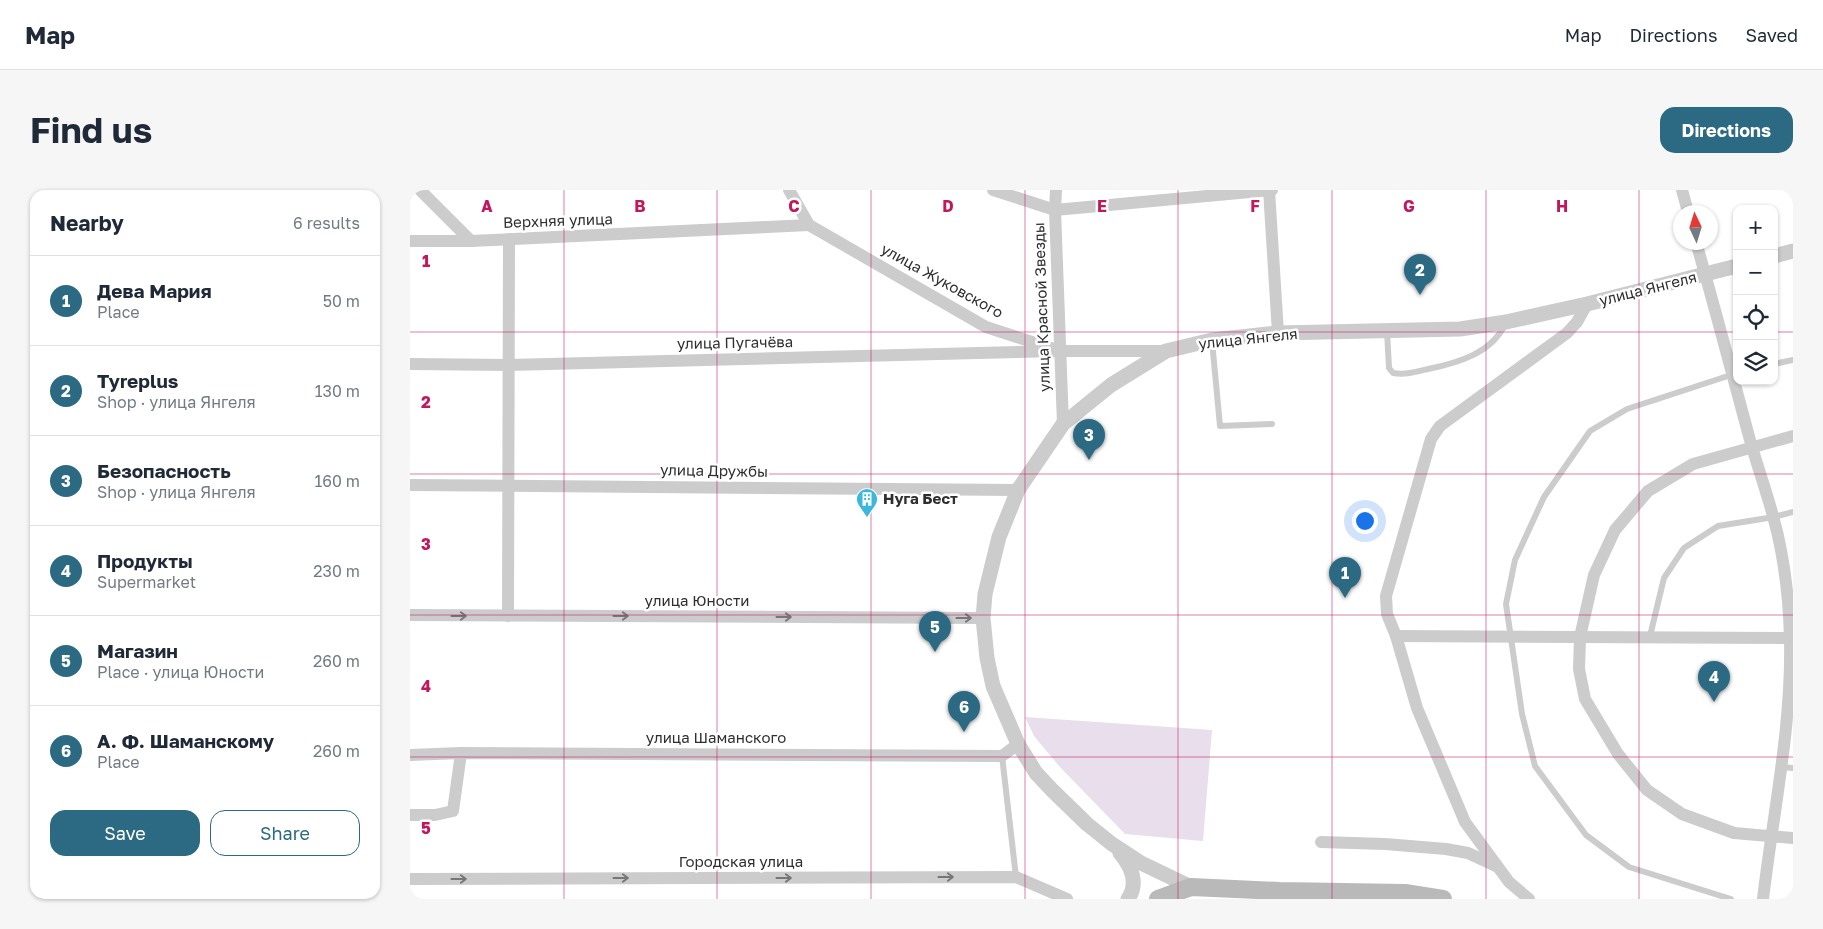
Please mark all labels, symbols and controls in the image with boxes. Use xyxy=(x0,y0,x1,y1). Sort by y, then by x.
text: Map xyxy=(25,20,75,49)
text: Map xyxy=(1565,24,1601,46)
text: Directions xyxy=(1629,24,1717,46)
text: Saved xyxy=(1745,24,1798,46)
button: Directions xyxy=(1660,107,1793,153)
text: Find us xyxy=(30,109,152,151)
text: A xyxy=(481,196,493,216)
text: B xyxy=(634,196,646,216)
text: C xyxy=(788,196,800,216)
text: D xyxy=(942,196,954,216)
text: E xyxy=(1097,196,1107,216)
text: F xyxy=(1250,196,1260,216)
text: G xyxy=(1403,196,1415,216)
text: H xyxy=(1556,196,1568,216)
north arrow xyxy=(1673,205,1718,250)
map controls xyxy=(1733,205,1778,385)
button: + xyxy=(1733,205,1778,250)
street label: Верхняя улица xyxy=(503,209,613,231)
text: Nearby xyxy=(50,210,124,236)
text: 6 results xyxy=(293,213,360,233)
street label: улица Красной Звезды xyxy=(1029,222,1053,392)
street label: улица Жуковского xyxy=(878,239,1007,321)
button: − xyxy=(1733,250,1778,295)
text: 1 xyxy=(422,251,430,271)
pin: 2 xyxy=(1404,254,1436,295)
street label: улица Янгеля xyxy=(1597,267,1698,309)
text: Дева Мария xyxy=(97,279,212,302)
text: 1 xyxy=(62,291,70,311)
text: 50 m xyxy=(323,291,360,311)
button: locate xyxy=(1733,295,1778,340)
text: Place xyxy=(97,302,140,322)
street label: улица Янгеля xyxy=(1197,324,1298,352)
street label: улица Пугачёва xyxy=(677,332,793,352)
button: layers xyxy=(1733,340,1778,385)
text: Tyreplus xyxy=(97,369,178,392)
text: 2 xyxy=(61,381,71,401)
text: 130 m xyxy=(315,381,360,401)
text: Shop · улица Янгеля xyxy=(97,392,256,412)
text: 2 xyxy=(421,392,431,412)
pin: 3 xyxy=(1073,419,1105,460)
text: Безопасность xyxy=(97,459,231,482)
street label: улица Дружбы xyxy=(660,460,768,480)
text: 3 xyxy=(61,471,71,491)
text: 160 m xyxy=(314,471,360,491)
text: Shop · улица Янгеля xyxy=(97,482,256,502)
building icon: Нуга Бест xyxy=(855,487,879,518)
place label: Нуга Бест xyxy=(883,489,958,507)
your location xyxy=(1352,508,1378,534)
text: 3 xyxy=(421,534,431,554)
text: Продукты xyxy=(97,549,193,572)
pin: 1 xyxy=(1329,557,1361,598)
text: 4 xyxy=(61,561,71,581)
text: 230 m xyxy=(313,561,360,581)
text: Supermarket xyxy=(97,572,196,592)
street label: улица Юности xyxy=(645,591,749,609)
one-way arrow xyxy=(450,611,466,621)
one-way arrow xyxy=(612,611,629,621)
pin: 5 xyxy=(919,611,951,652)
one-way arrow xyxy=(775,612,791,622)
one-way arrow xyxy=(955,613,971,623)
text: Магазин xyxy=(97,639,178,662)
text: 5 xyxy=(61,651,71,671)
text: 260 m xyxy=(313,651,360,671)
pin: 4 xyxy=(1698,661,1730,702)
text: Place · улица Юности xyxy=(97,662,264,682)
text: 4 xyxy=(421,676,431,696)
pin: 6 xyxy=(948,691,980,732)
street label: улица Шаманского xyxy=(646,728,786,746)
text: А. Ф. Шаманскому xyxy=(97,729,274,752)
text: 6 xyxy=(61,741,71,761)
text: 260 m xyxy=(313,741,360,761)
text: Place xyxy=(97,752,140,772)
button: Save xyxy=(50,810,200,856)
button: Share xyxy=(210,810,360,856)
text: 5 xyxy=(421,818,431,838)
street label: Городская улица xyxy=(679,852,803,870)
one-way arrow xyxy=(612,873,629,883)
one-way arrow xyxy=(775,873,791,883)
one-way arrow xyxy=(938,873,954,882)
one-way arrow xyxy=(450,874,466,884)

